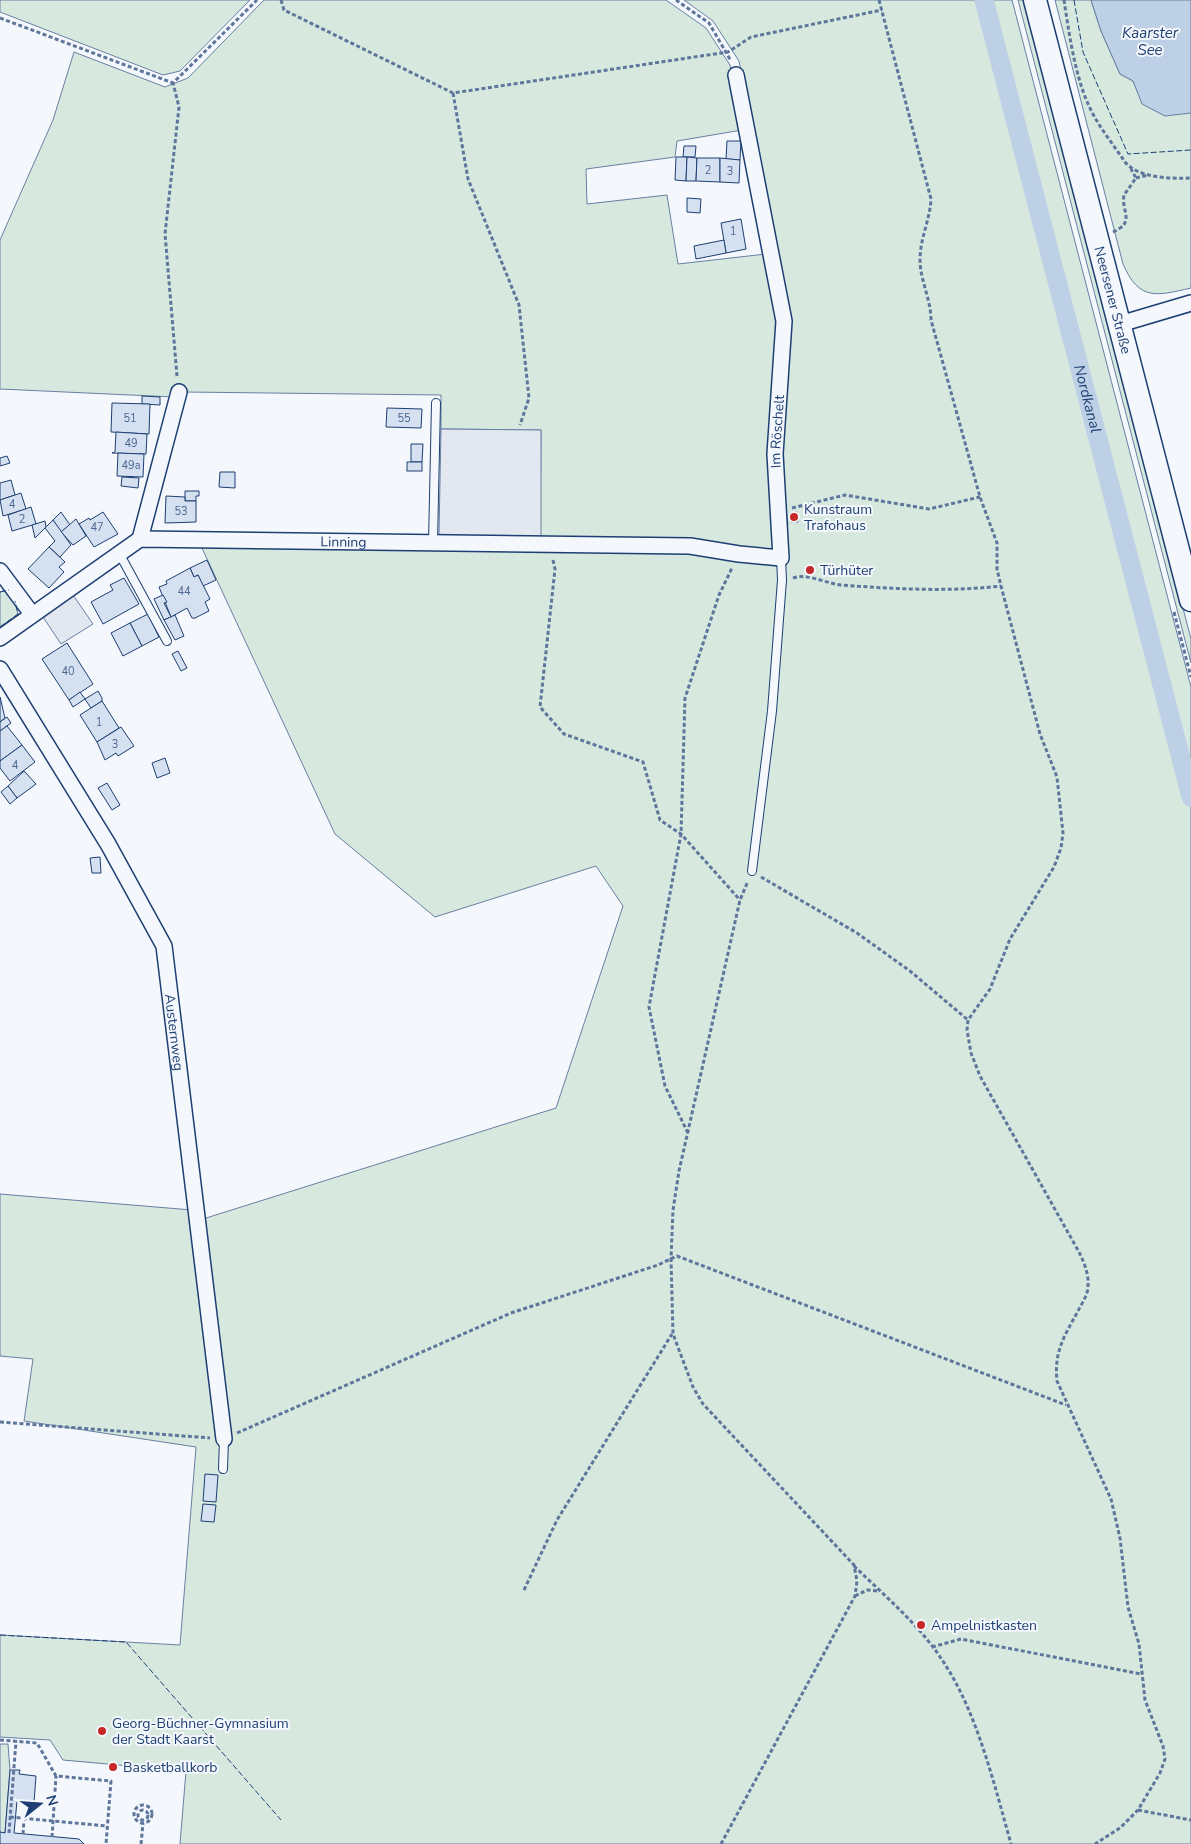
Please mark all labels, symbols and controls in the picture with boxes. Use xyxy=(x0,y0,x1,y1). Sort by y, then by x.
water label: Kaarster See xyxy=(1122,23,1179,60)
house number: 2 xyxy=(705,163,711,178)
house number: 3 xyxy=(727,164,733,179)
house number: 1 xyxy=(730,224,736,239)
street label: Neersener Straße xyxy=(1089,244,1136,356)
water label: Nordkanal xyxy=(1069,362,1106,435)
street label: Im Röschelt xyxy=(766,394,789,469)
house number: 51 xyxy=(123,411,137,426)
house number: 55 xyxy=(397,411,411,426)
house number: 49 xyxy=(124,436,138,451)
house number: 49a xyxy=(121,458,141,473)
house number: 4 xyxy=(9,497,16,512)
place label: Kunstraum Trafohaus xyxy=(804,500,872,535)
house number: 53 xyxy=(174,504,188,519)
marker: Kunstraum Trafohaus xyxy=(788,511,800,523)
house number: 2 xyxy=(19,512,25,527)
house number: 47 xyxy=(90,520,104,535)
street label: Linning xyxy=(320,532,367,552)
place label: Türhüter xyxy=(820,561,873,580)
marker: Türhüter xyxy=(804,564,816,576)
house number: 44 xyxy=(177,584,191,599)
house number: 40 xyxy=(61,664,75,679)
house number: 1 xyxy=(96,715,102,730)
house number: 3 xyxy=(112,737,118,752)
house number: 4 xyxy=(12,758,19,773)
street label: Austernweg xyxy=(160,993,188,1072)
place label: Ampelnistkasten xyxy=(931,1616,1037,1635)
marker: Ampelnistkasten xyxy=(915,1619,927,1631)
place label: Georg-Büchner-Gymnasium der Stadt Kaarst xyxy=(112,1714,289,1749)
marker: Georg-Büchner-Gymnasium der Stadt Kaarst xyxy=(96,1725,108,1737)
place label: Basketballkorb xyxy=(123,1758,217,1777)
marker: Basketballkorb xyxy=(107,1761,119,1773)
north arrow xyxy=(15,1779,65,1829)
text: N xyxy=(41,1793,63,1808)

